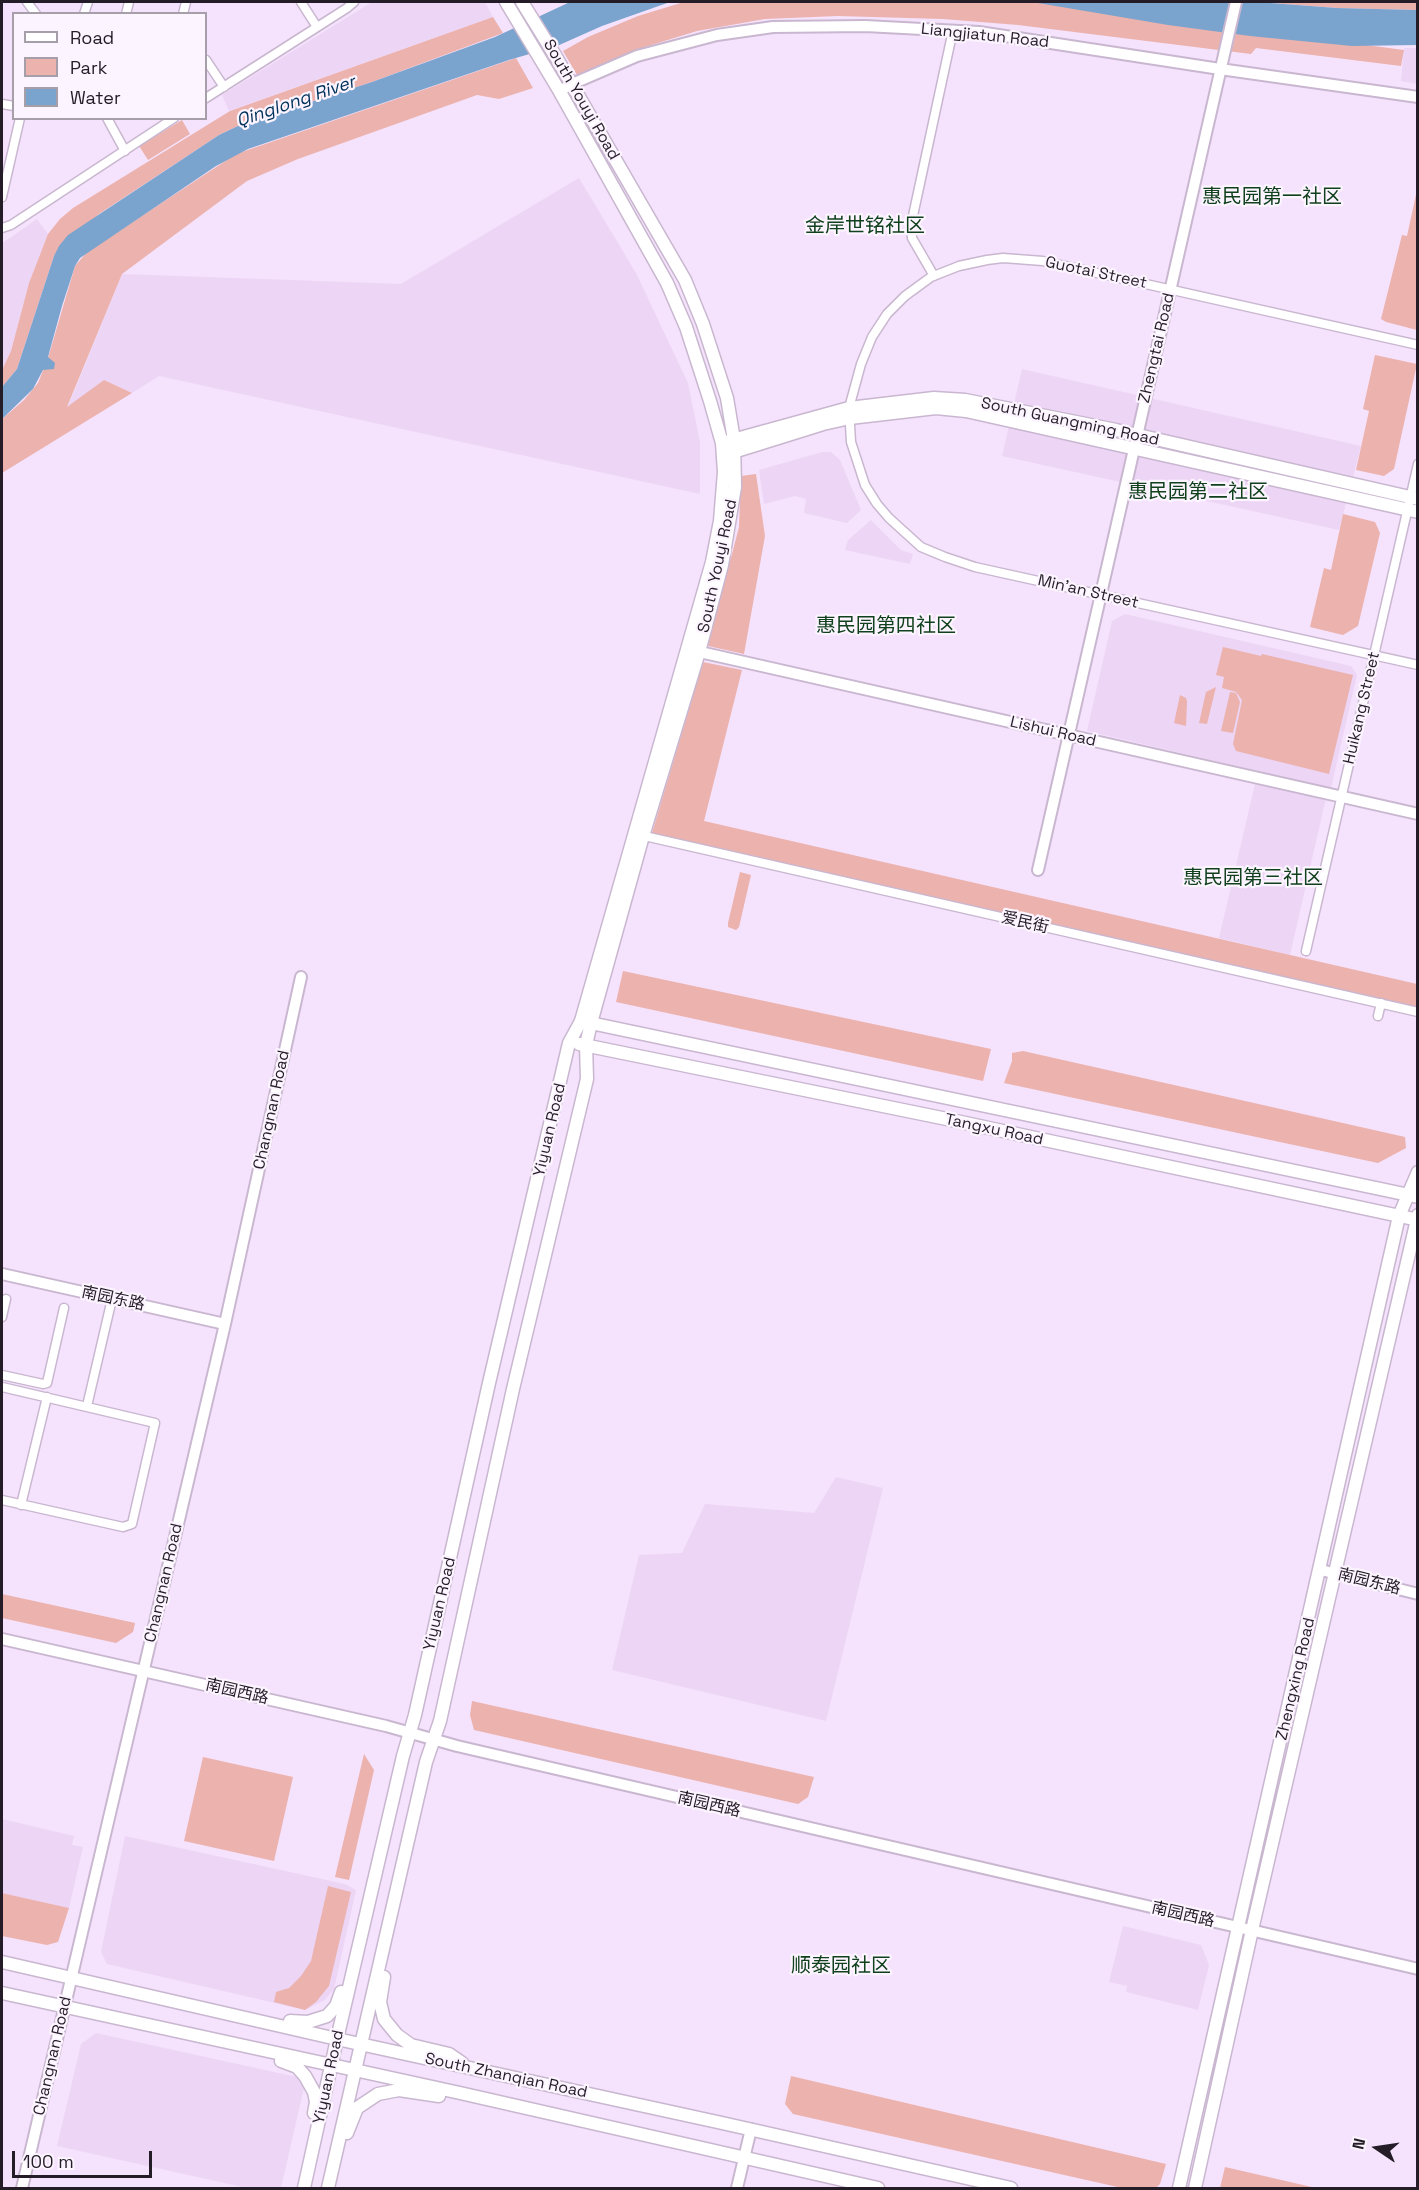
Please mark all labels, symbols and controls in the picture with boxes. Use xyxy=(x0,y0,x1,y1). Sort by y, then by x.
legend xyxy=(12,12,207,120)
street label: Liangjiatun Road xyxy=(920,20,1050,52)
text: Road xyxy=(70,26,114,49)
street label: South Youyi Road xyxy=(539,36,623,164)
text: Park xyxy=(70,56,107,79)
water label: Qinglong River xyxy=(234,72,358,132)
text: Water xyxy=(70,86,121,109)
district label: 惠民园第一社区 xyxy=(1202,186,1342,210)
district label: 金岸世铭社区 xyxy=(805,215,925,239)
street label: Guotai Street xyxy=(1043,253,1149,293)
street label: Zhengtai Road xyxy=(1135,291,1179,405)
street label: South Guangming Road xyxy=(979,394,1161,450)
district label: 惠民园第二社区 xyxy=(1128,481,1268,505)
street label: South Youyi Road xyxy=(694,498,742,634)
street label: Min'an Street xyxy=(1036,571,1140,613)
district label: 惠民园第四社区 xyxy=(816,615,956,639)
street label: Huikang Street xyxy=(1340,650,1384,766)
street label: Lishui Road xyxy=(1008,713,1098,751)
district label: 惠民园第三社区 xyxy=(1183,867,1323,891)
street label: 爱民街 xyxy=(999,908,1051,938)
street label: Changnan Road xyxy=(250,1049,294,1171)
street label: Yiyuan Road xyxy=(530,1081,570,1179)
street label: Tangxu Road xyxy=(943,1110,1045,1150)
street label: 南园东路 xyxy=(80,1283,146,1315)
street label: Changnan Road xyxy=(141,1522,187,1644)
street label: Yiyuan Road xyxy=(420,1555,460,1653)
street label: 南园东路 xyxy=(1336,1565,1402,1599)
street label: Zhengxing Road xyxy=(1273,1616,1319,1742)
street label: 南园西路 xyxy=(204,1675,270,1709)
street label: 南园西路 xyxy=(676,1788,742,1822)
street label: 南园西路 xyxy=(1150,1898,1216,1932)
district label: 顺泰园社区 xyxy=(791,1955,891,1979)
street label: Changnan Road xyxy=(30,1995,76,2117)
street label: Yiyuan Road xyxy=(310,2028,348,2126)
street label: South Zhanqian Road xyxy=(423,2049,589,2103)
north arrow xyxy=(1347,2118,1407,2178)
text: N xyxy=(1348,2136,1370,2151)
scale bar xyxy=(15,2139,154,2177)
text: 100 m xyxy=(23,2150,74,2173)

